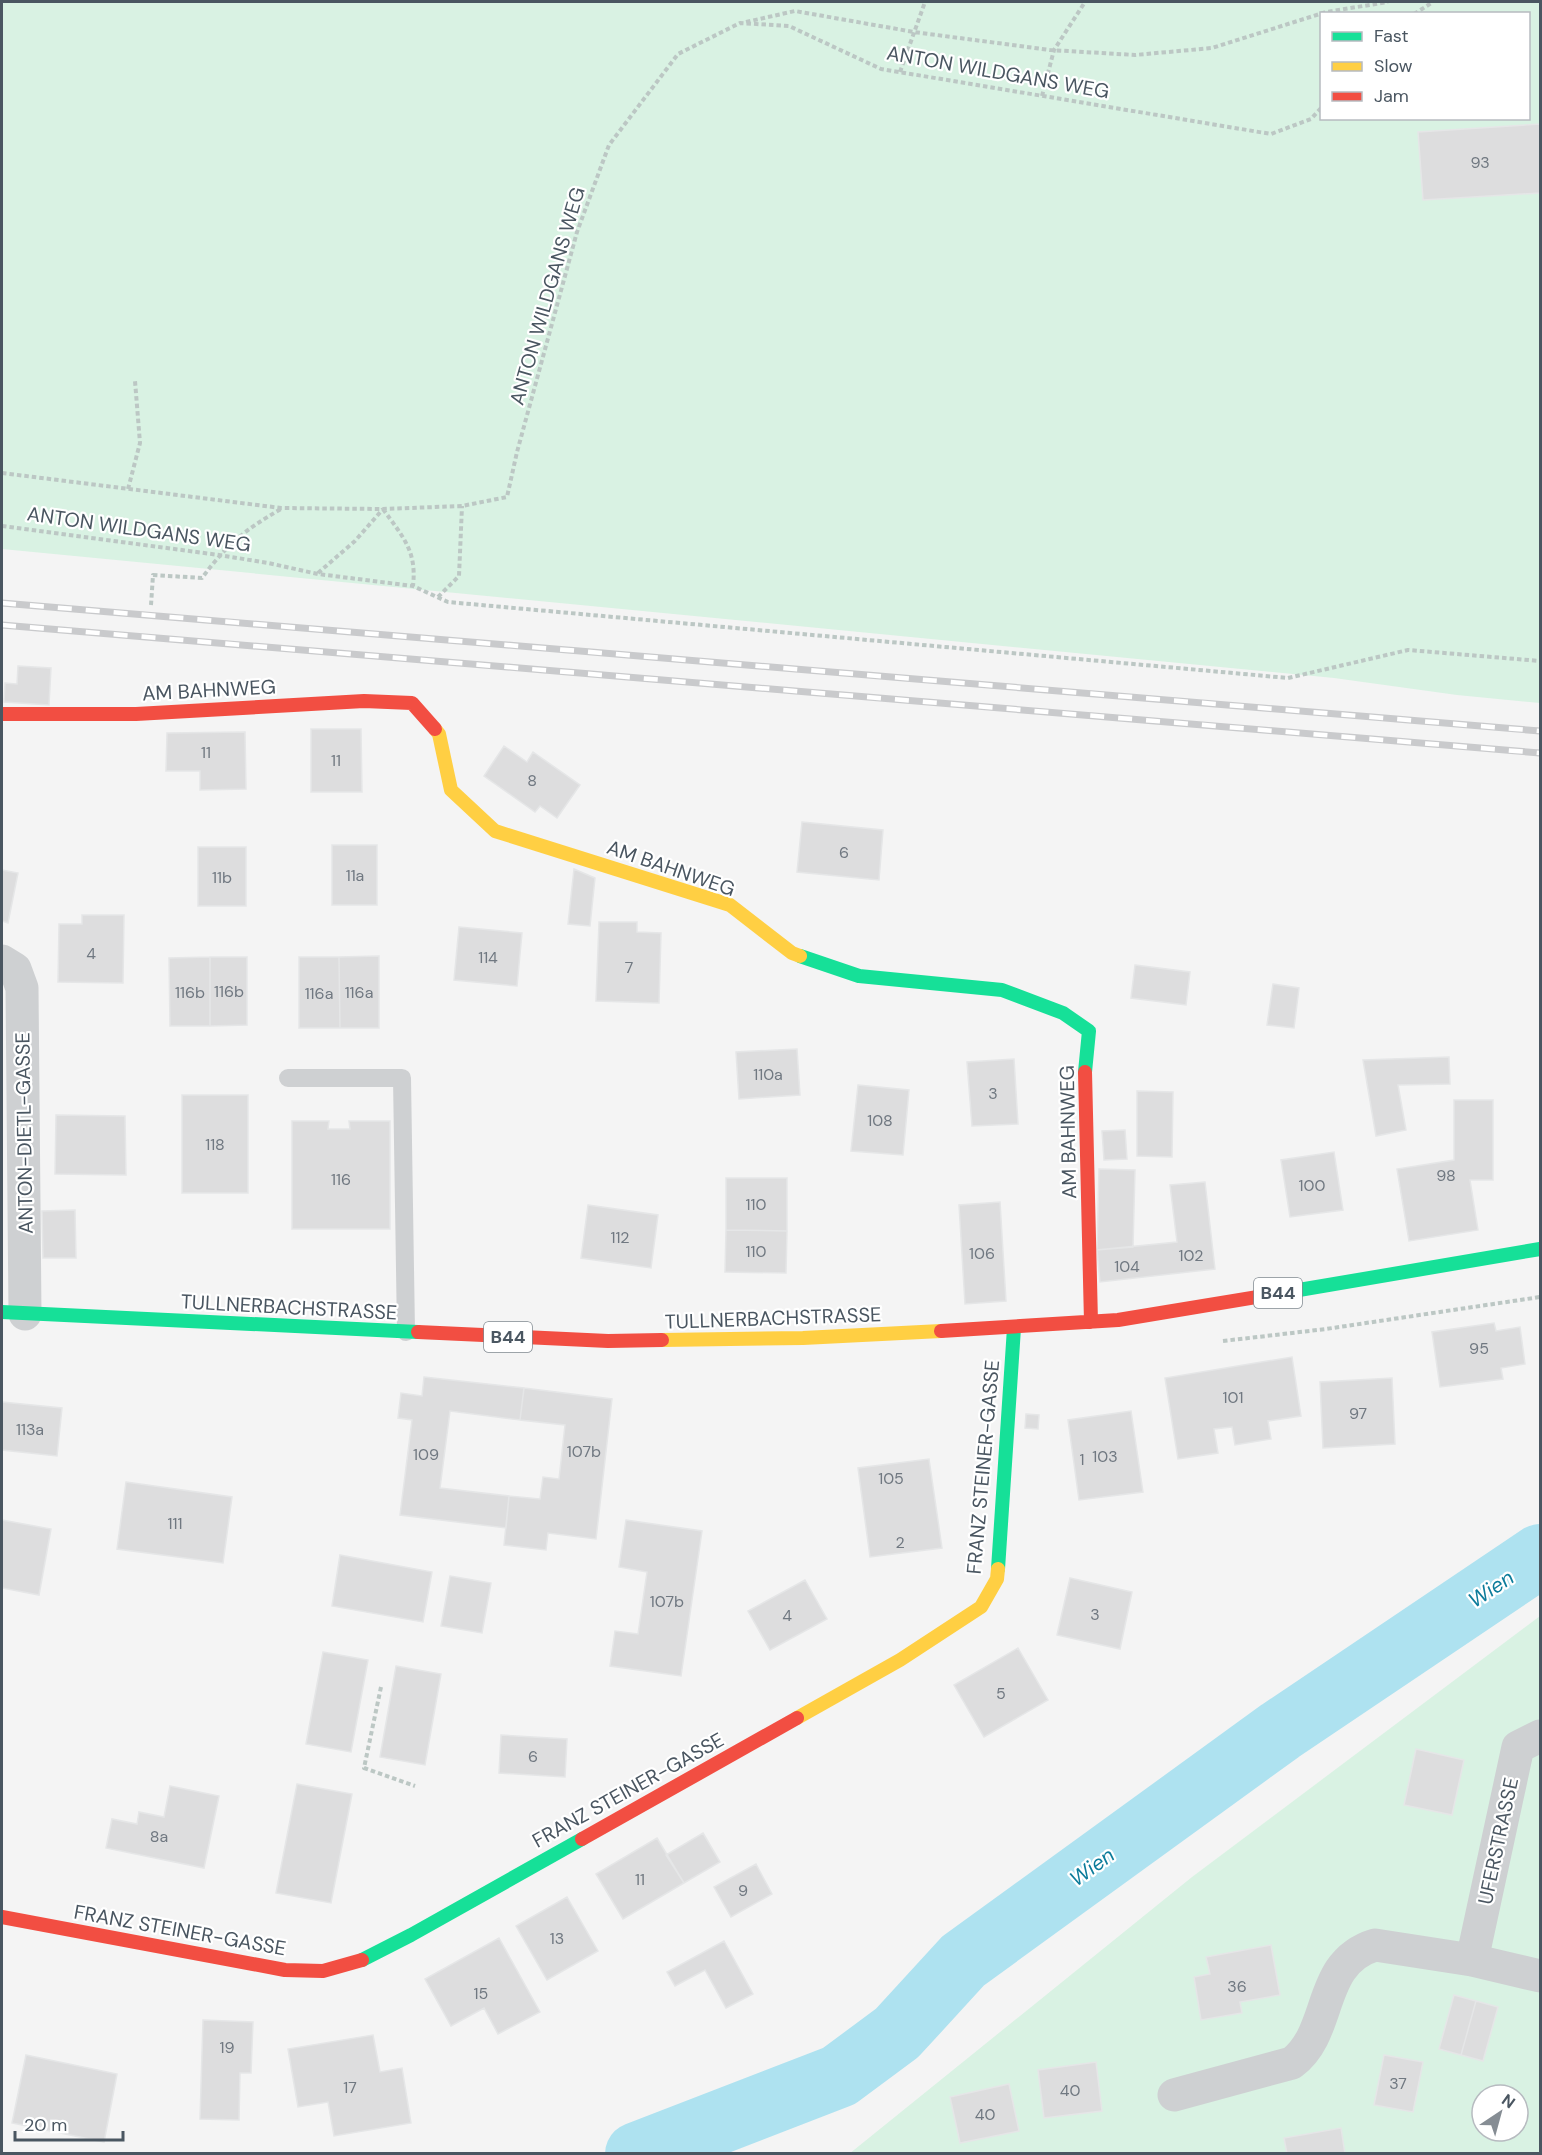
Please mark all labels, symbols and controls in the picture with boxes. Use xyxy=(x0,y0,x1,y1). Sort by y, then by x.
legend xyxy=(1320,12,1530,120)
text: Fast xyxy=(1374,24,1409,48)
street label: ANTON WILDGANS WEG xyxy=(885,40,1111,104)
text: Slow xyxy=(1374,54,1413,78)
text: Jam xyxy=(1374,84,1409,108)
house number: 93 xyxy=(1470,152,1490,173)
street label: ANTON WILDGANS WEG xyxy=(503,184,591,408)
street label: ANTON WILDGANS WEG xyxy=(26,500,252,558)
street label: AM BAHNWEG xyxy=(142,674,276,706)
house number: 11 xyxy=(201,742,211,763)
house number: 11 xyxy=(331,750,341,771)
house number: 8 xyxy=(527,770,537,791)
street label: AM BAHNWEG xyxy=(604,834,738,902)
house number: 6 xyxy=(839,842,849,863)
house number: 11a xyxy=(346,865,364,886)
house number: 11b xyxy=(212,867,232,888)
house number: 4 xyxy=(86,943,96,964)
house number: 114 xyxy=(478,947,498,968)
house number: 7 xyxy=(625,957,633,978)
house number: 116b xyxy=(214,981,244,1002)
house number: 116b xyxy=(175,982,205,1003)
house number: 116a xyxy=(345,982,373,1003)
house number: 116a xyxy=(305,983,333,1004)
street label: ANTON-DIETL-GASSE xyxy=(9,1032,39,1234)
house number: 110a xyxy=(753,1064,783,1085)
street label: AM BAHNWEG xyxy=(1054,1065,1082,1199)
house number: 3 xyxy=(988,1083,998,1104)
house number: 108 xyxy=(867,1110,893,1131)
house number: 118 xyxy=(205,1134,225,1155)
house number: 98 xyxy=(1436,1165,1456,1186)
house number: 116 xyxy=(331,1169,351,1190)
house number: 100 xyxy=(1299,1175,1325,1196)
house number: 110 xyxy=(746,1194,767,1215)
house number: 112 xyxy=(610,1227,630,1248)
house number: 110 xyxy=(746,1241,767,1262)
house number: 106 xyxy=(969,1243,995,1264)
house number: 102 xyxy=(1179,1245,1204,1266)
house number: 104 xyxy=(1114,1256,1140,1277)
road number: B44 xyxy=(1254,1278,1302,1308)
street label: TULLNERBACHSTRASSE xyxy=(180,1288,398,1326)
street label: TULLNERBACHSTRASSE xyxy=(664,1301,882,1335)
road number: B44 xyxy=(484,1322,532,1352)
house number: 95 xyxy=(1469,1338,1489,1359)
street label: FRANZ STEINER-GASSE xyxy=(961,1359,1005,1575)
house number: 101 xyxy=(1223,1387,1243,1408)
house number: 97 xyxy=(1349,1403,1367,1424)
house number: 113a xyxy=(16,1419,44,1440)
house number: 107b xyxy=(567,1441,601,1462)
house number: 109 xyxy=(413,1444,439,1465)
house number: 103 xyxy=(1092,1446,1118,1467)
house number: 1 xyxy=(1080,1449,1085,1470)
house number: 105 xyxy=(878,1468,904,1489)
house number: 111 xyxy=(168,1513,182,1534)
house number: 2 xyxy=(895,1532,905,1553)
water label: Wien xyxy=(1463,1564,1519,1614)
house number: 107b xyxy=(650,1591,684,1612)
house number: 3 xyxy=(1090,1604,1100,1625)
house number: 4 xyxy=(782,1605,792,1626)
house number: 5 xyxy=(996,1683,1006,1704)
street label: FRANZ STEINER-GASSE xyxy=(528,1727,728,1853)
house number: 6 xyxy=(528,1746,538,1767)
street label: UFERSTRASSE xyxy=(1472,1775,1524,1907)
house number: 8a xyxy=(150,1826,168,1847)
water label: Wien xyxy=(1064,1841,1120,1893)
house number: 11 xyxy=(635,1869,645,1890)
house number: 9 xyxy=(738,1880,748,1901)
street label: FRANZ STEINER-GASSE xyxy=(72,1899,288,1961)
house number: 13 xyxy=(550,1928,564,1949)
house number: 36 xyxy=(1227,1976,1247,1997)
house number: 15 xyxy=(474,1983,488,2004)
house number: 19 xyxy=(219,2037,235,2058)
house number: 37 xyxy=(1389,2073,1407,2094)
house number: 17 xyxy=(343,2077,357,2098)
house number: 40 xyxy=(1060,2080,1080,2101)
north arrow xyxy=(1470,2083,1530,2143)
text: N xyxy=(1498,2089,1519,2113)
scale bar xyxy=(15,2104,123,2142)
house number: 40 xyxy=(975,2104,995,2125)
text: 20 m xyxy=(24,2113,67,2137)

